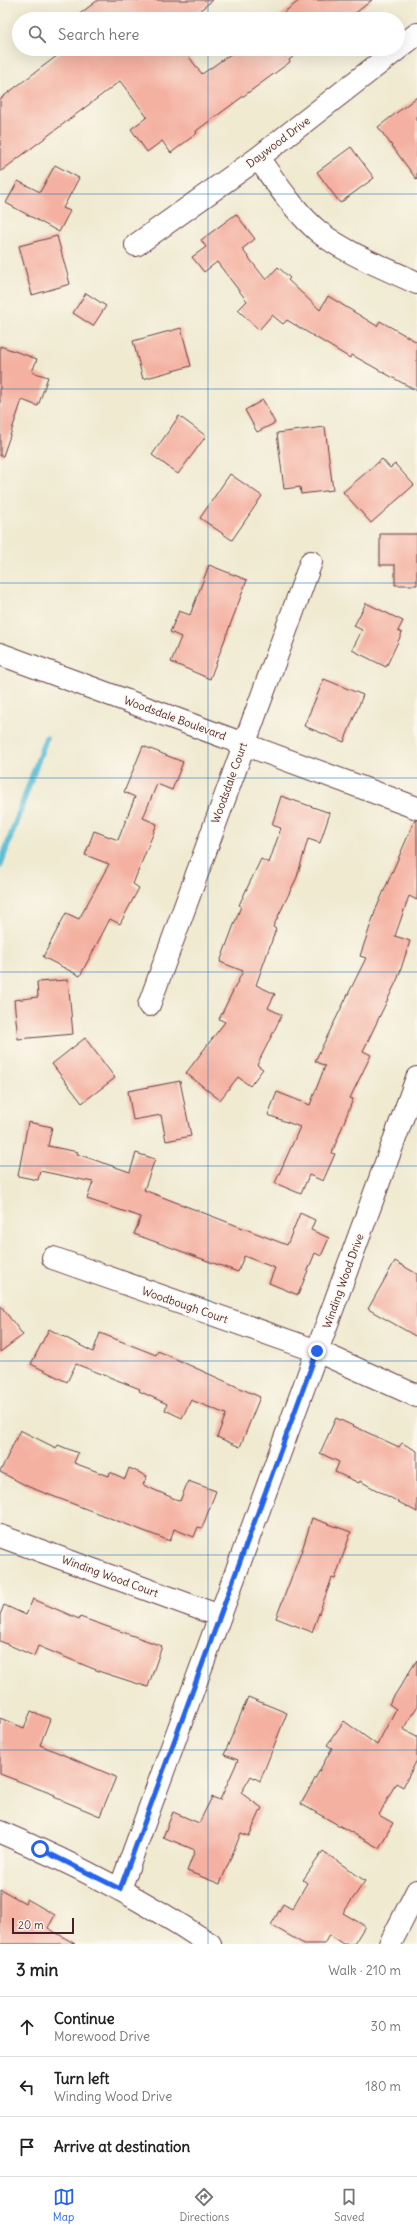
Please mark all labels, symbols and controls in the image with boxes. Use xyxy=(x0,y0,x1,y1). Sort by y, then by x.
search box xyxy=(12,12,405,56)
icon: search xyxy=(26,23,48,45)
text: Search here xyxy=(58,25,139,44)
street label: Daywood Drive xyxy=(243,113,313,171)
street label: Woodsdale Boulevard xyxy=(122,693,229,743)
street label: Woodsdale Court xyxy=(208,740,250,825)
street label: Winding Wood Drive xyxy=(319,1232,367,1330)
street label: Woodbough Court xyxy=(140,1284,230,1326)
route end xyxy=(308,1342,326,1360)
street label: Winding Wood Court xyxy=(60,1552,161,1600)
route start xyxy=(31,1840,49,1858)
scale bar xyxy=(12,1916,74,1935)
text: 20 m xyxy=(18,1918,44,1932)
text: 3 min xyxy=(16,1959,58,1981)
text: Walk · 210 m xyxy=(328,1962,401,1979)
text: Continue xyxy=(54,2009,115,2028)
icon: ahead xyxy=(16,2016,38,2038)
text: 30 m xyxy=(371,2018,401,2035)
text: Morewood Drive xyxy=(54,2028,150,2045)
text: Turn left xyxy=(54,2069,109,2088)
icon: left xyxy=(16,2076,38,2098)
text: 180 m xyxy=(365,2078,401,2095)
text: Winding Wood Drive xyxy=(54,2088,172,2105)
icon: arrive xyxy=(16,2136,38,2158)
text: Arrive at destination xyxy=(54,2137,190,2156)
tab: Map xyxy=(53,2186,75,2224)
tab: Directions xyxy=(180,2186,229,2224)
tab: Saved xyxy=(334,2186,364,2224)

